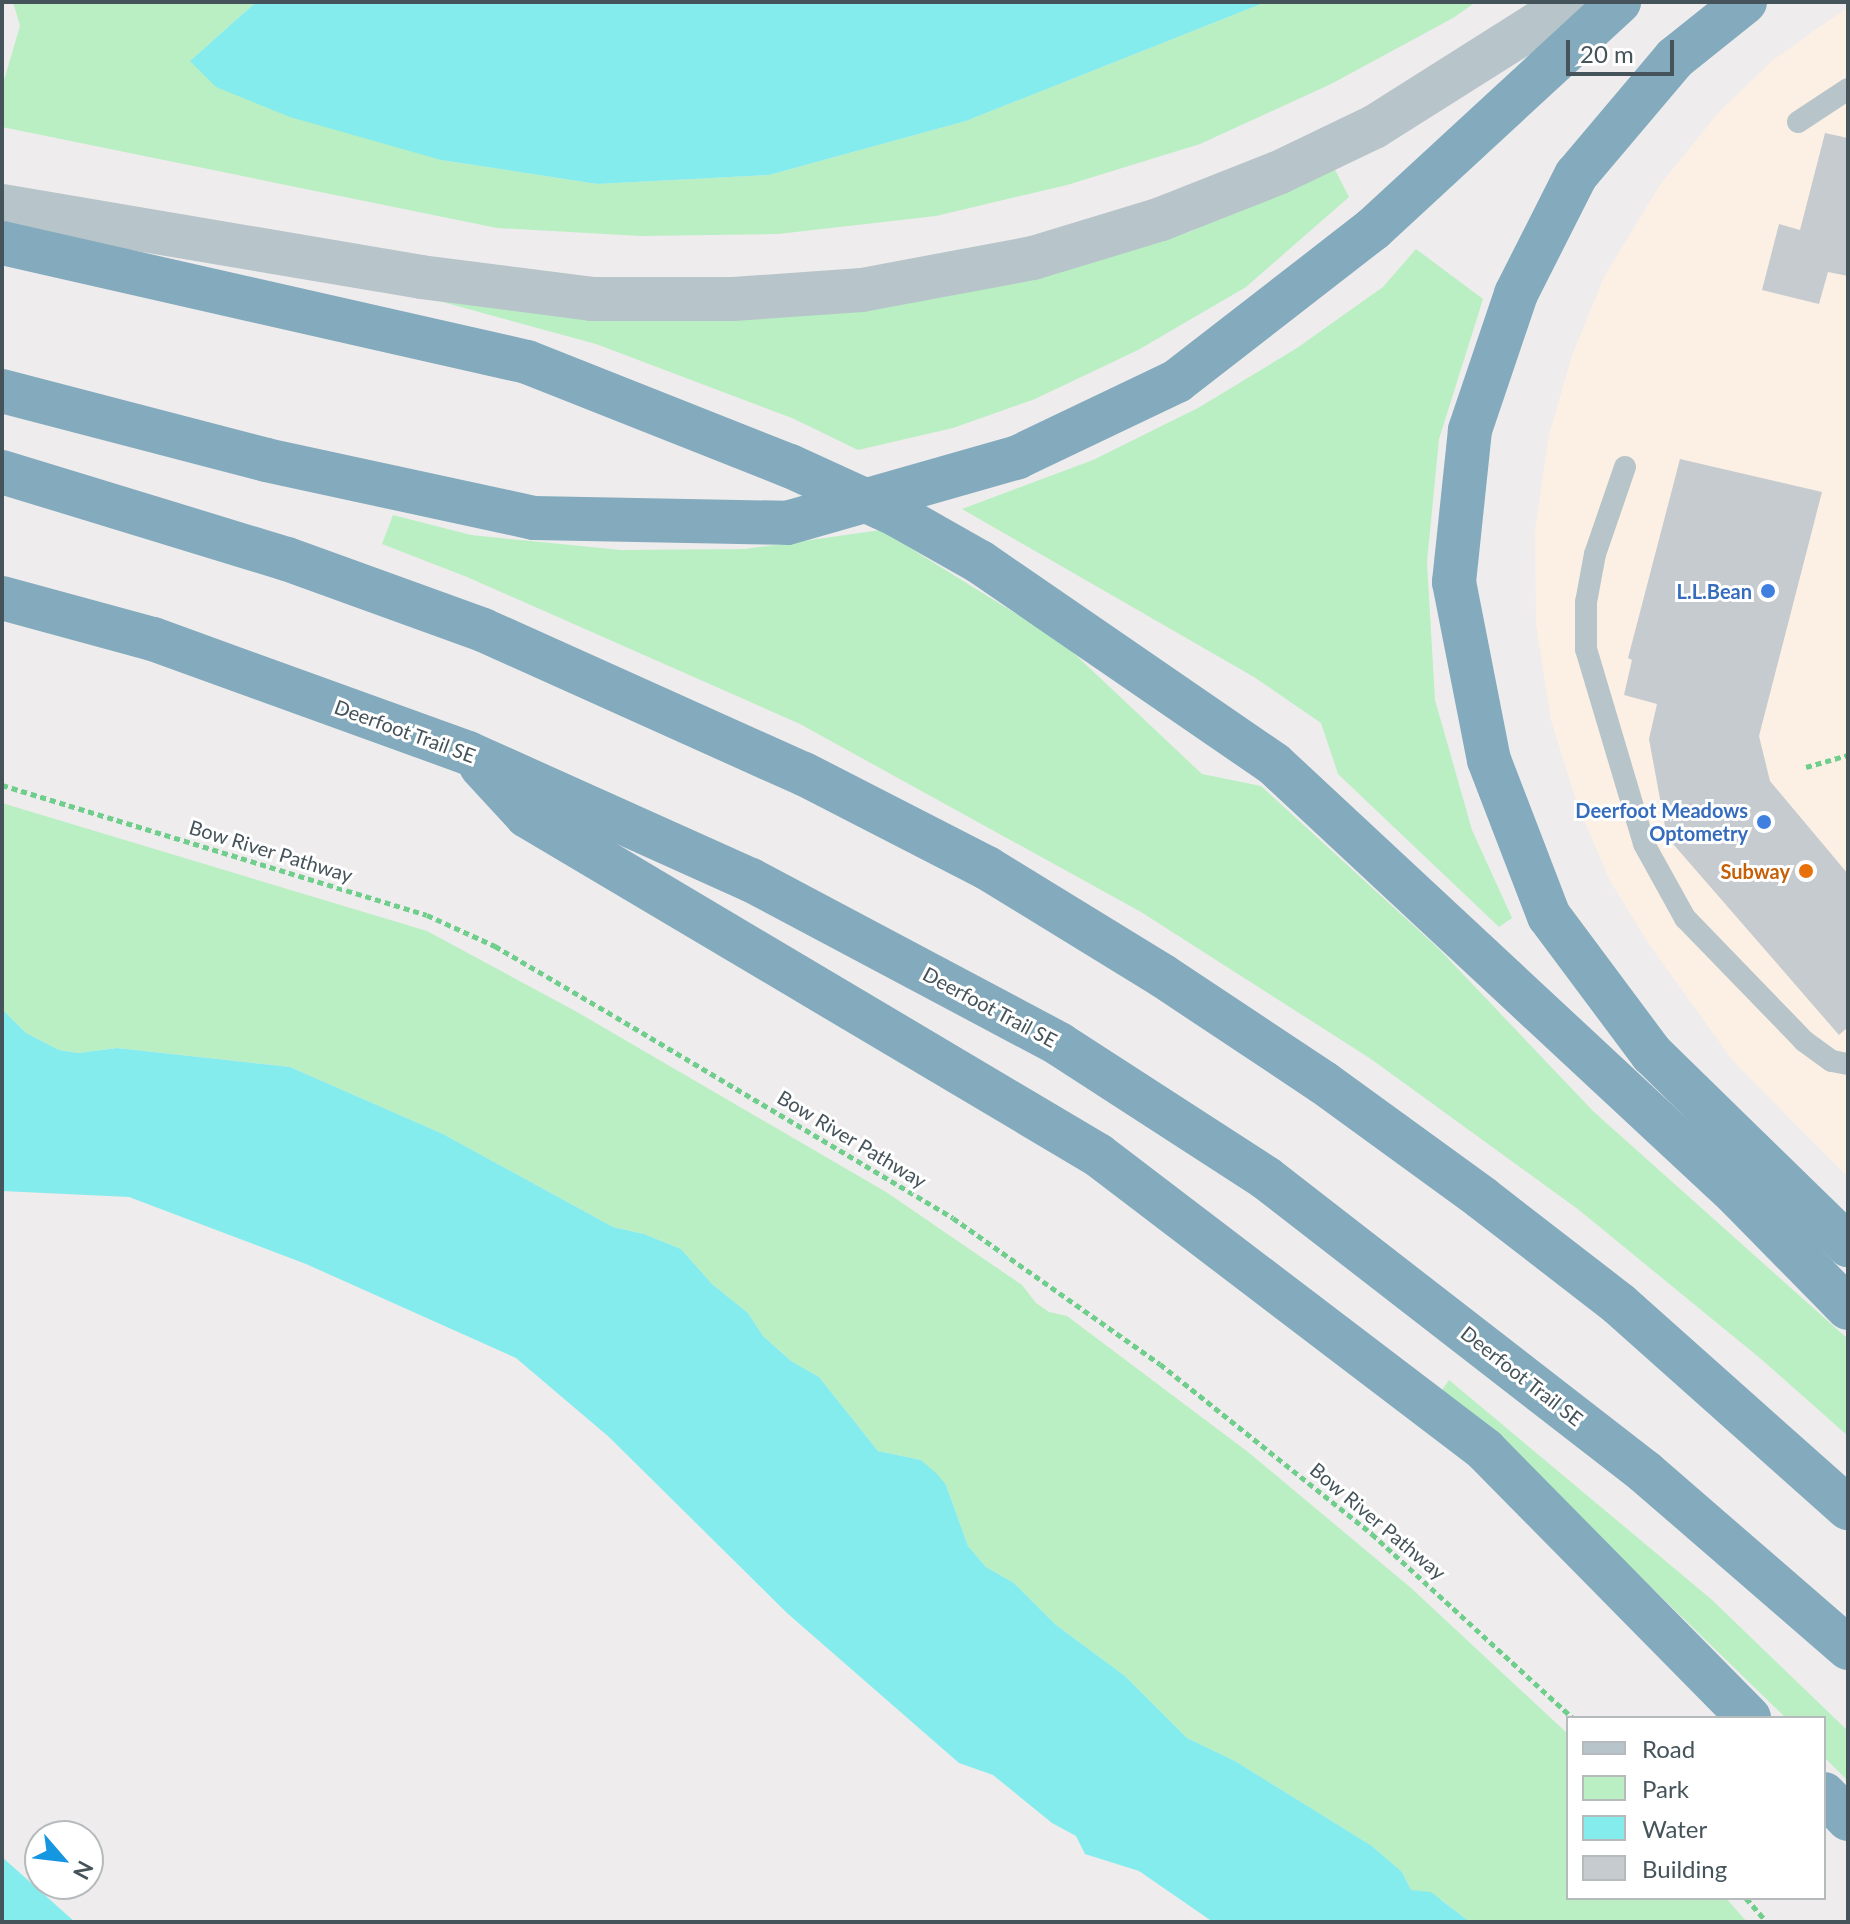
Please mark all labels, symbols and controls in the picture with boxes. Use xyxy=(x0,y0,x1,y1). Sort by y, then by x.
scale bar xyxy=(1570,24,1678,74)
text: 20 m xyxy=(1580,39,1634,68)
place label: L.L.Bean xyxy=(1677,579,1752,603)
marker: L.L.Bean xyxy=(1759,582,1777,600)
street label: Deerfoot Trail SE xyxy=(331,694,479,768)
place label: Deerfoot Meadows Optometry xyxy=(1575,798,1748,845)
marker: Deerfoot Meadows Optometry xyxy=(1755,813,1773,831)
street label: Bow River Pathway xyxy=(186,815,356,887)
place label: Subway xyxy=(1720,859,1790,883)
marker: Subway xyxy=(1797,862,1815,880)
street label: Deerfoot Trail SE xyxy=(919,962,1061,1052)
street label: Bow River Pathway xyxy=(773,1085,931,1193)
street label: Deerfoot Trail SE xyxy=(1456,1321,1588,1431)
street label: Bow River Pathway xyxy=(1305,1457,1451,1585)
legend xyxy=(1566,1716,1826,1900)
text: Road xyxy=(1642,1734,1695,1763)
text: Park xyxy=(1642,1774,1689,1803)
text: Water xyxy=(1642,1814,1707,1843)
north arrow xyxy=(24,1820,104,1900)
text: Building xyxy=(1642,1854,1727,1883)
text: N xyxy=(68,1857,100,1884)

